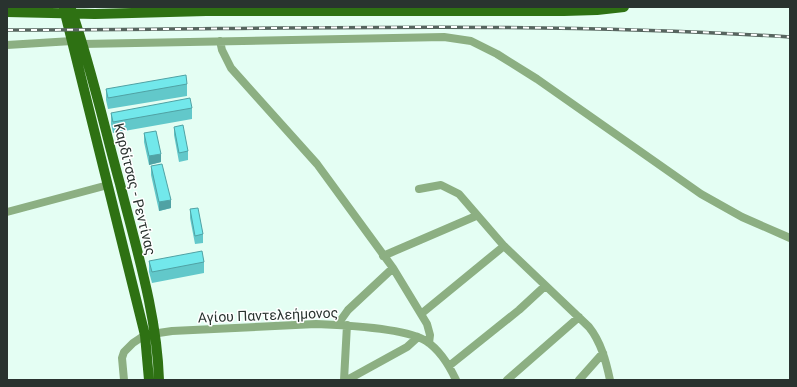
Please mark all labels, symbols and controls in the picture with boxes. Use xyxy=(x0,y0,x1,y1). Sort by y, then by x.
street label: Καρδίτσας - Ρεντίνας xyxy=(111,121,159,257)
street label: Αγίου Παντελεήμονος xyxy=(198,305,338,325)

